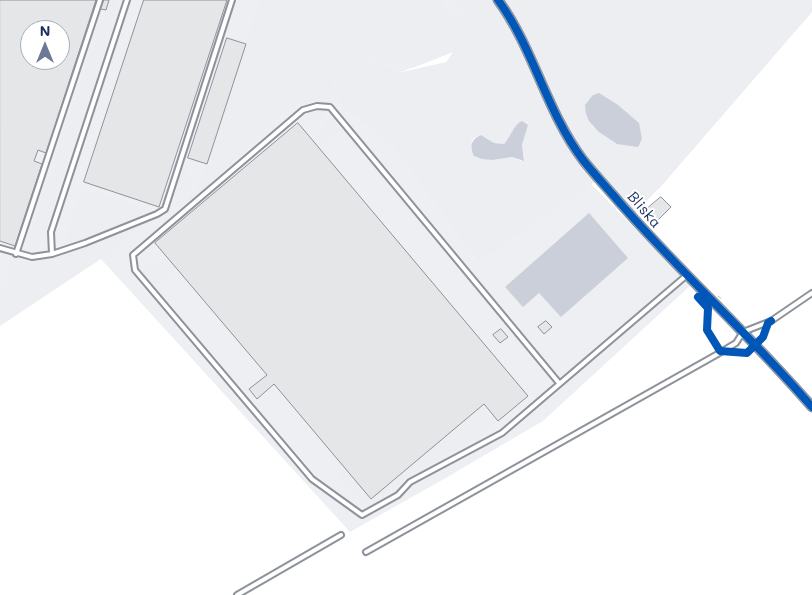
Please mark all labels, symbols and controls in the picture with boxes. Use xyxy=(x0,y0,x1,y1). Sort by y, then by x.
north arrow xyxy=(20,20,70,70)
text: N xyxy=(40,21,50,40)
street label: Bliska xyxy=(623,188,665,232)

